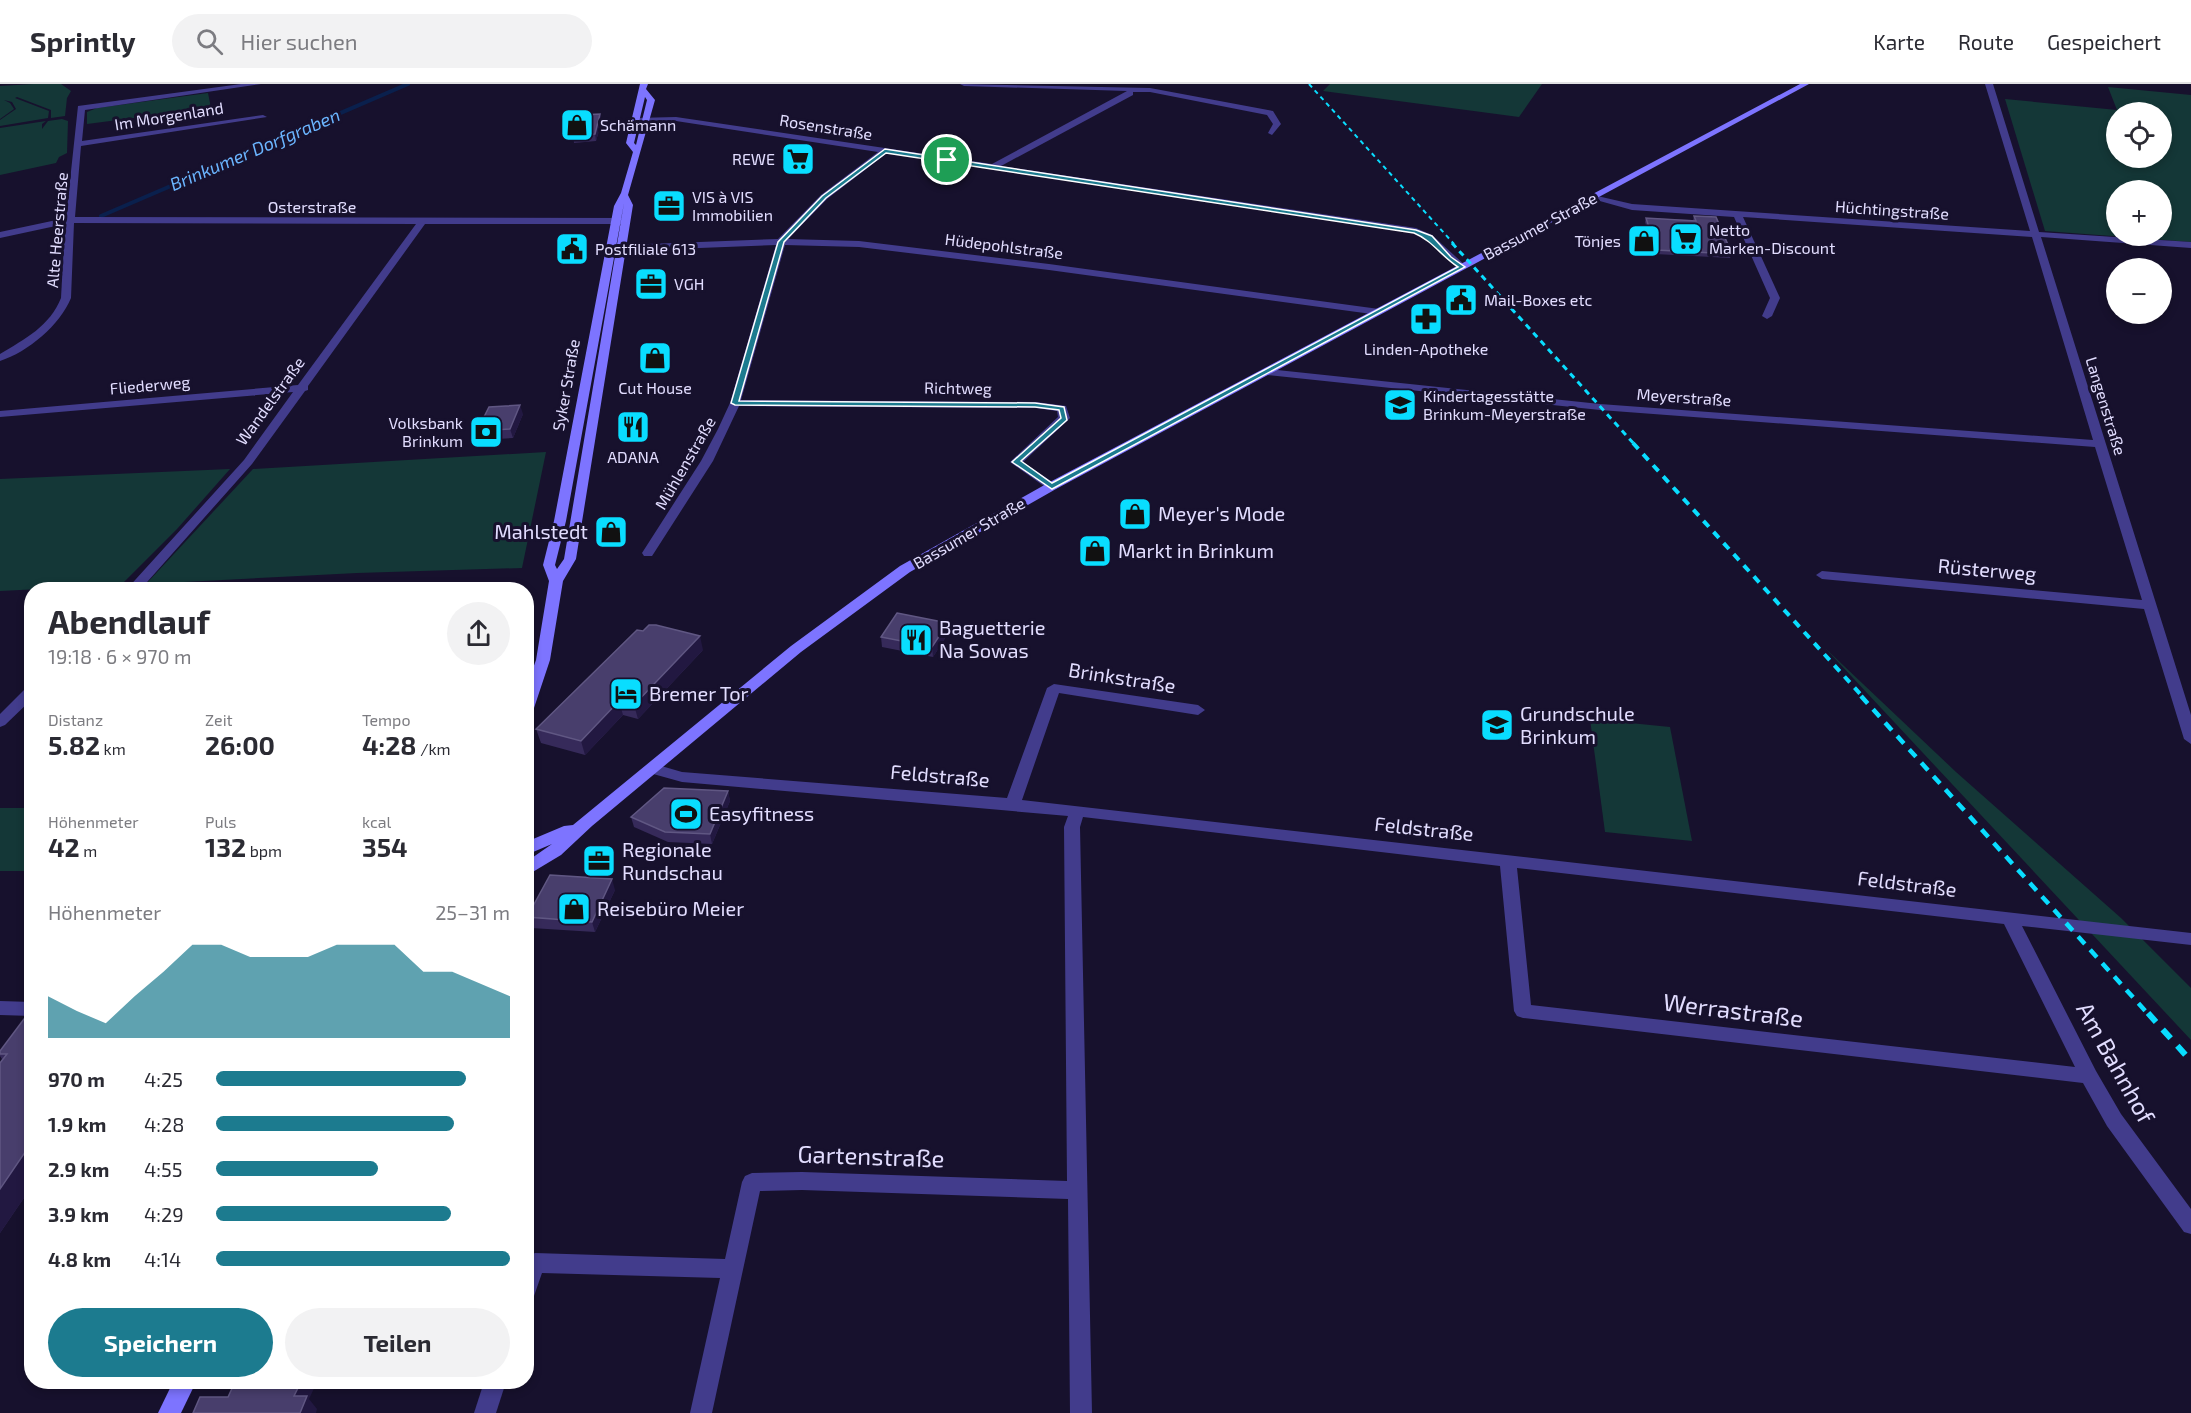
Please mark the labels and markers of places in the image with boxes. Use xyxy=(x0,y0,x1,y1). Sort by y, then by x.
shop icon: Schämann xyxy=(559,107,595,143)
place label: Schämann xyxy=(600,115,676,134)
pin xyxy=(921,134,972,185)
supermarket icon: REWE xyxy=(780,141,816,177)
place label: REWE xyxy=(732,149,775,168)
place label: VIS à VIS Immobilien xyxy=(692,187,773,224)
office icon: VIS à VIS Immobilien xyxy=(651,188,687,224)
place label: Netto Marken-Discount xyxy=(1709,220,1835,257)
supermarket icon: Netto Marken-Discount xyxy=(1668,221,1704,257)
shop icon: Tönjes xyxy=(1626,223,1662,259)
public building icon: Postfiliale 613 xyxy=(554,231,590,267)
place label: Tönjes xyxy=(1574,231,1621,251)
place label: Postfiliale 613 xyxy=(595,239,696,258)
office icon: VGH xyxy=(633,266,669,302)
place label: VGH xyxy=(674,274,704,293)
public building icon: Mail-Boxes etc xyxy=(1443,282,1479,318)
place label: Mail-Boxes etc xyxy=(1484,290,1592,309)
pharmacy icon: Linden-Apotheke xyxy=(1408,301,1444,337)
place label: Linden-Apotheke xyxy=(1364,339,1488,358)
shop icon: Cut House xyxy=(637,340,673,376)
place label: Cut House xyxy=(618,378,692,397)
place label: Kindertagesstätte Brinkum-Meyerstraße xyxy=(1423,386,1586,423)
school or university icon: Kindertagesstätte Brinkum-Meyerstraße xyxy=(1382,387,1418,423)
restaurant icon: ADANA xyxy=(615,409,651,445)
place label: Volksbank Brinkum xyxy=(388,413,463,450)
bank icon: Volksbank Brinkum xyxy=(468,414,504,450)
place label: ADANA xyxy=(607,447,659,466)
shop icon: Meyer's Mode xyxy=(1117,496,1153,532)
place label: Meyer's Mode xyxy=(1158,501,1285,525)
shop icon: Mahlstedt xyxy=(593,514,629,550)
place label: Mahlstedt xyxy=(494,519,588,543)
shop icon: Markt in Brinkum xyxy=(1077,533,1113,569)
place label: Markt in Brinkum xyxy=(1118,538,1274,562)
place label: Baguetterie Na Sowas xyxy=(939,615,1045,662)
restaurant icon: Baguetterie Na Sowas xyxy=(898,622,934,658)
hotel icon: Bremer Tor xyxy=(608,676,644,712)
place label: Bremer Tor xyxy=(649,681,749,705)
place label: Grundschule Brinkum xyxy=(1520,701,1635,748)
school or university icon: Grundschule Brinkum xyxy=(1479,707,1515,743)
sports icon: Easyfitness xyxy=(668,796,704,832)
place label: Easyfitness xyxy=(709,801,814,825)
place label: Regionale Rundschau xyxy=(622,837,723,884)
office icon: Regionale Rundschau xyxy=(581,843,617,879)
shop icon: Reisebüro Meier xyxy=(556,891,592,927)
place label: Reisebüro Meier xyxy=(597,896,744,920)

